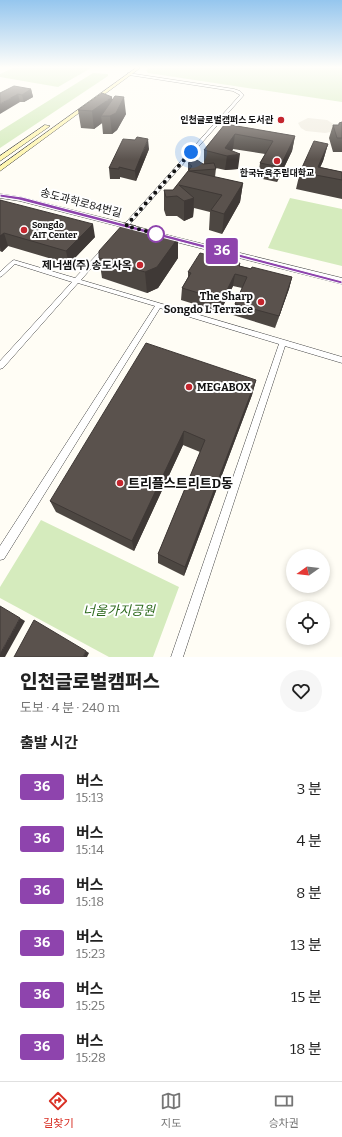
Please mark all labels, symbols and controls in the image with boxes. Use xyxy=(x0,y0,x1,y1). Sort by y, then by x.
place label: 인천글로벌캠퍼스 도서관 xyxy=(180,114,274,125)
marker: 인천글로벌캠퍼스 도서관 xyxy=(276,115,286,125)
your location xyxy=(181,142,201,162)
marker: 한국뉴욕주립대학교 xyxy=(272,156,282,166)
place label: 한국뉴욕주립대학교 xyxy=(240,167,314,178)
street label: 송도과학로84번길 xyxy=(39,186,123,220)
place label: Songdo AIT Center xyxy=(32,220,78,240)
marker: Songdo AIT Center xyxy=(19,225,29,235)
unlabelled marker xyxy=(147,225,165,243)
line badge: 36 xyxy=(204,238,240,264)
text: 36 xyxy=(214,242,230,259)
place label: 제너샘(주) 송도사옥 xyxy=(42,259,132,272)
marker: 제너샘(주) 송도사옥 xyxy=(135,260,145,270)
place label: The Sharp Songdo L Terrace xyxy=(164,290,253,316)
marker: The Sharp Songdo L Terrace xyxy=(256,297,266,307)
place label: MEGABOX xyxy=(197,381,251,394)
marker: MEGABOX xyxy=(184,382,194,392)
place label: 트리플스트리트D동 xyxy=(128,476,233,491)
marker: 트리플스트리트D동 xyxy=(115,478,125,488)
north arrow xyxy=(286,549,330,593)
map controls xyxy=(286,549,330,645)
button: locate xyxy=(286,601,330,645)
park label: 너울가지공원 xyxy=(83,603,156,618)
text: 인천글로벌캠퍼스 xyxy=(20,670,160,693)
button: heart xyxy=(280,670,322,712)
text: 도보 · 4 분 · 240 m xyxy=(20,700,120,715)
text: 출발 시간 xyxy=(20,734,78,752)
text: 버스 xyxy=(76,772,104,790)
text: 36 xyxy=(34,778,50,795)
text: 3 분 xyxy=(297,780,322,798)
text: 15:13 xyxy=(76,790,104,805)
text: 버스 xyxy=(76,824,104,842)
text: 36 xyxy=(34,830,50,847)
text: 4 분 xyxy=(296,832,322,850)
text: 15:14 xyxy=(76,842,104,857)
text: 버스 xyxy=(76,876,104,894)
text: 36 xyxy=(34,882,50,899)
text: 8 분 xyxy=(296,884,322,902)
text: 15:18 xyxy=(76,894,104,909)
text: 버스 xyxy=(76,928,104,946)
text: 36 xyxy=(34,934,50,951)
text: 13 분 xyxy=(291,936,322,954)
text: 15:23 xyxy=(76,946,105,961)
text: 버스 xyxy=(76,980,104,998)
text: 36 xyxy=(34,986,50,1003)
text: 15 분 xyxy=(291,988,322,1006)
text: 15:25 xyxy=(76,998,105,1013)
text: 버스 xyxy=(76,1032,104,1050)
text: 36 xyxy=(34,1038,50,1055)
text: 18 분 xyxy=(290,1040,322,1058)
text: 15:28 xyxy=(76,1050,106,1065)
tab: 길찾기 xyxy=(43,1090,74,1130)
tab: 지도 xyxy=(160,1090,182,1130)
tab: 승차권 xyxy=(268,1090,299,1130)

